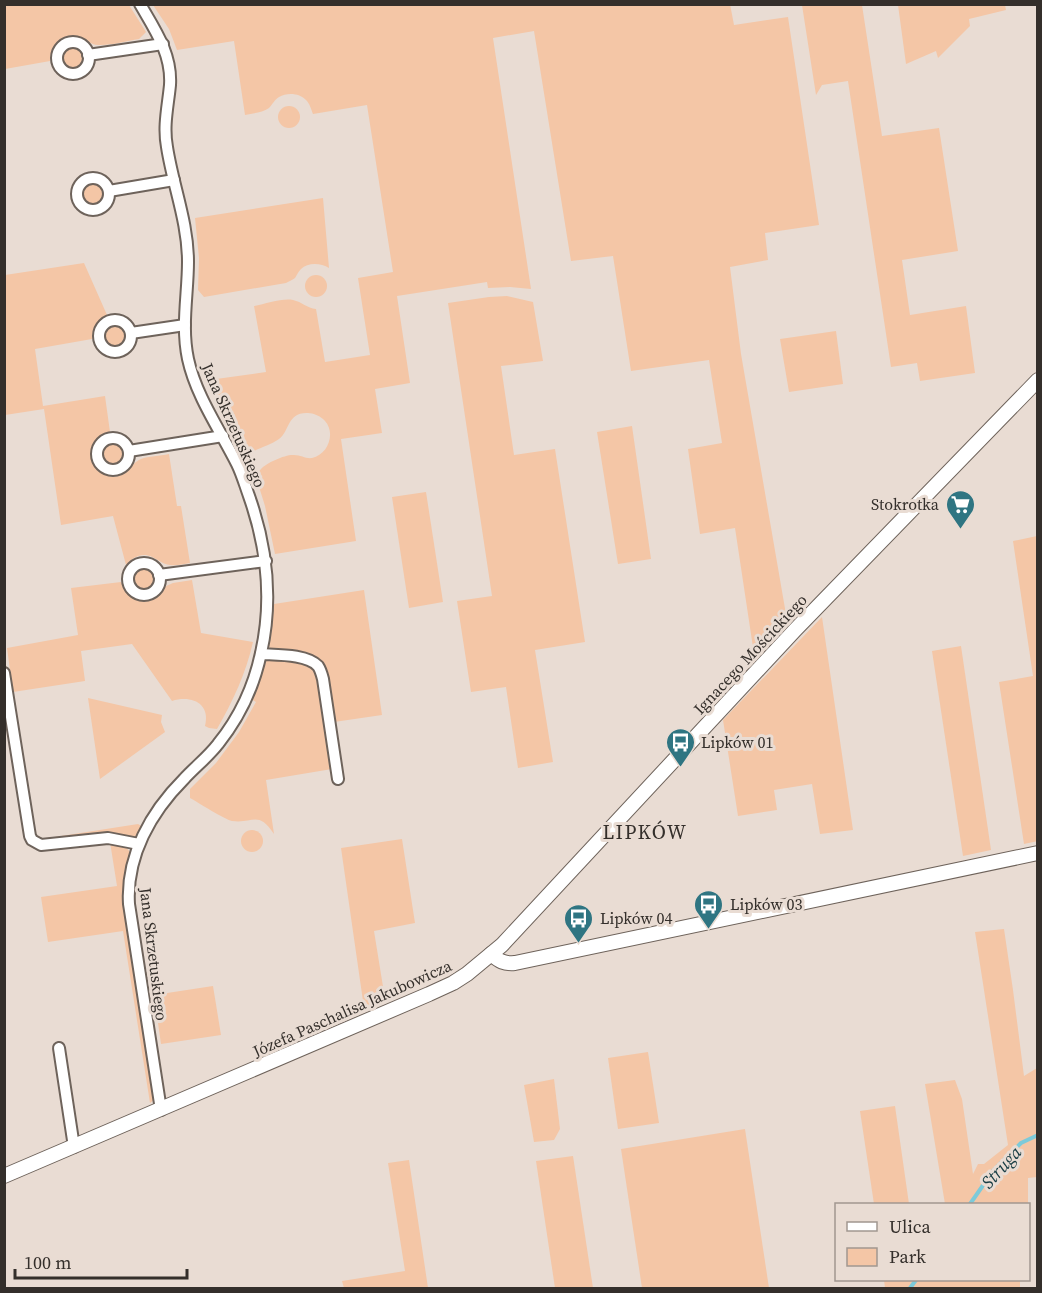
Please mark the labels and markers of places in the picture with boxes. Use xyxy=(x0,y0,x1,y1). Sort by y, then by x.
supermarket icon: Stokrotka xyxy=(944,488,976,530)
place label: Stokrotka xyxy=(871,493,940,515)
bus stop icon: Lipków 01 xyxy=(664,726,696,768)
place label: Lipków 01 xyxy=(701,731,773,753)
bus stop icon: Lipków 03 xyxy=(693,888,725,930)
place label: Lipków 03 xyxy=(730,893,802,915)
bus stop icon: Lipków 04 xyxy=(563,902,595,944)
place label: Lipków 04 xyxy=(600,907,672,929)

